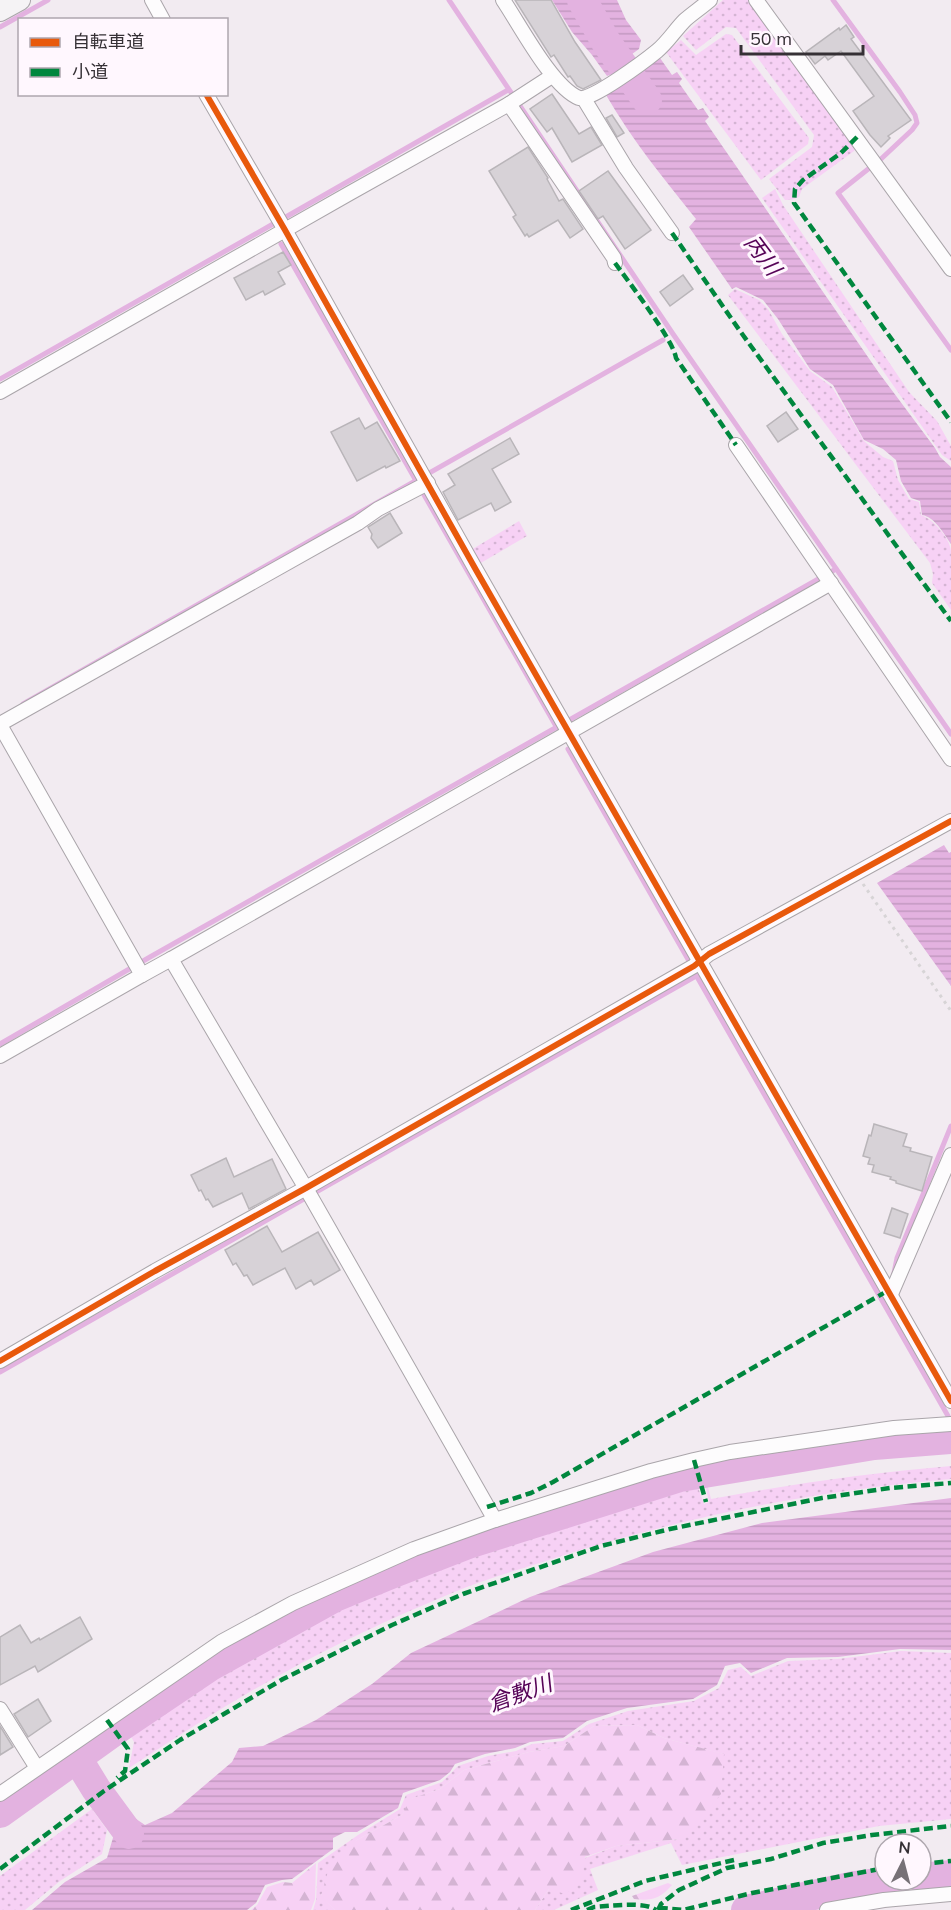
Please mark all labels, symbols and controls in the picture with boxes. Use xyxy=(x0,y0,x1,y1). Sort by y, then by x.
legend xyxy=(18,18,228,96)
scale bar xyxy=(741,18,862,56)
text: 50 m xyxy=(750,27,792,50)
text: 自転車道 xyxy=(72,30,144,53)
text: 小道 xyxy=(72,60,108,83)
water label: 丙川 xyxy=(739,229,789,283)
water label: 倉敷川 xyxy=(484,1668,558,1717)
north arrow xyxy=(873,1832,933,1892)
text: N xyxy=(898,1837,912,1858)

